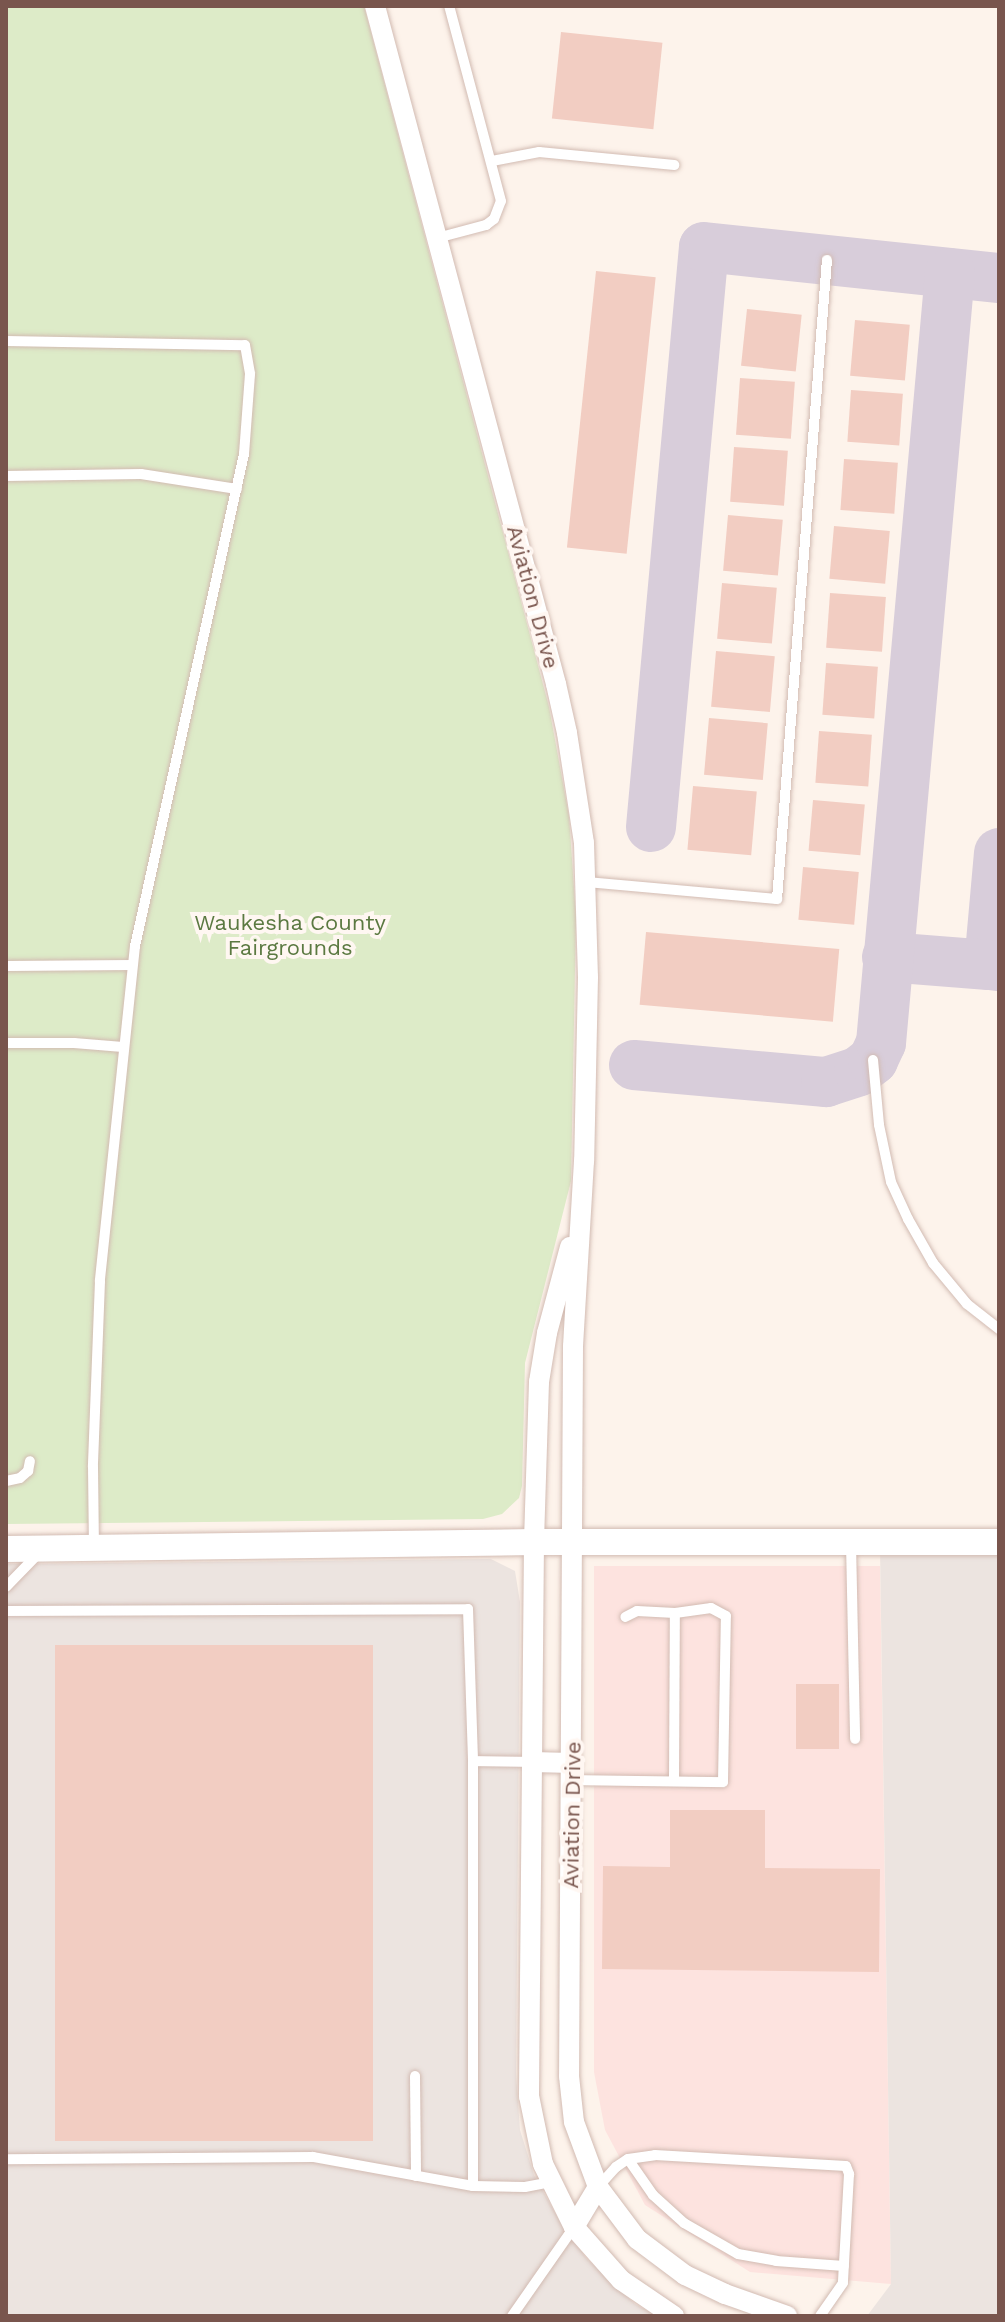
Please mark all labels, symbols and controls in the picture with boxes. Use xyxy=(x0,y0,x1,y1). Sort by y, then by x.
street label: Aviation Drive xyxy=(501,522,565,672)
park label: Waukesha County Fairgrounds xyxy=(194,909,386,960)
street label: Aviation Drive xyxy=(558,1741,586,1889)

